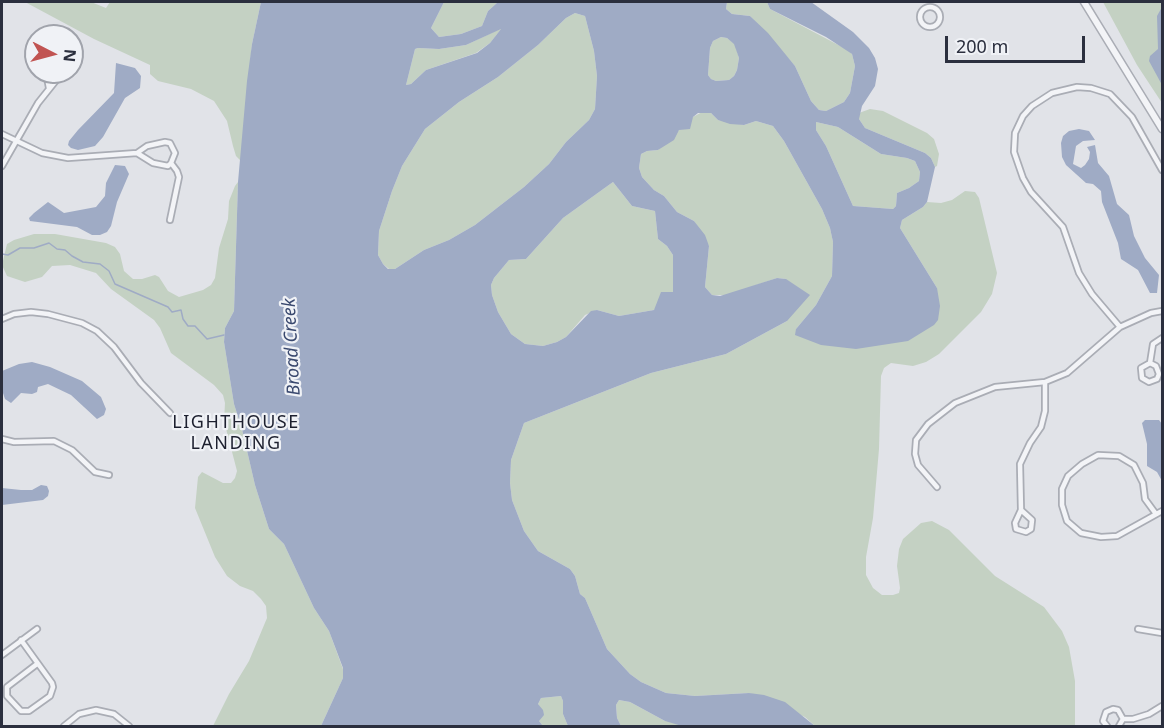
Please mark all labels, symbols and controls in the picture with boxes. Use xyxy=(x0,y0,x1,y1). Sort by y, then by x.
north arrow xyxy=(24,24,84,84)
scale bar xyxy=(948,24,1088,62)
text: 200 m xyxy=(956,34,1008,58)
text: N xyxy=(58,48,82,63)
water label: Broad Creek xyxy=(279,298,305,396)
district label: LIGHTHOUSE LANDING xyxy=(172,412,300,454)

